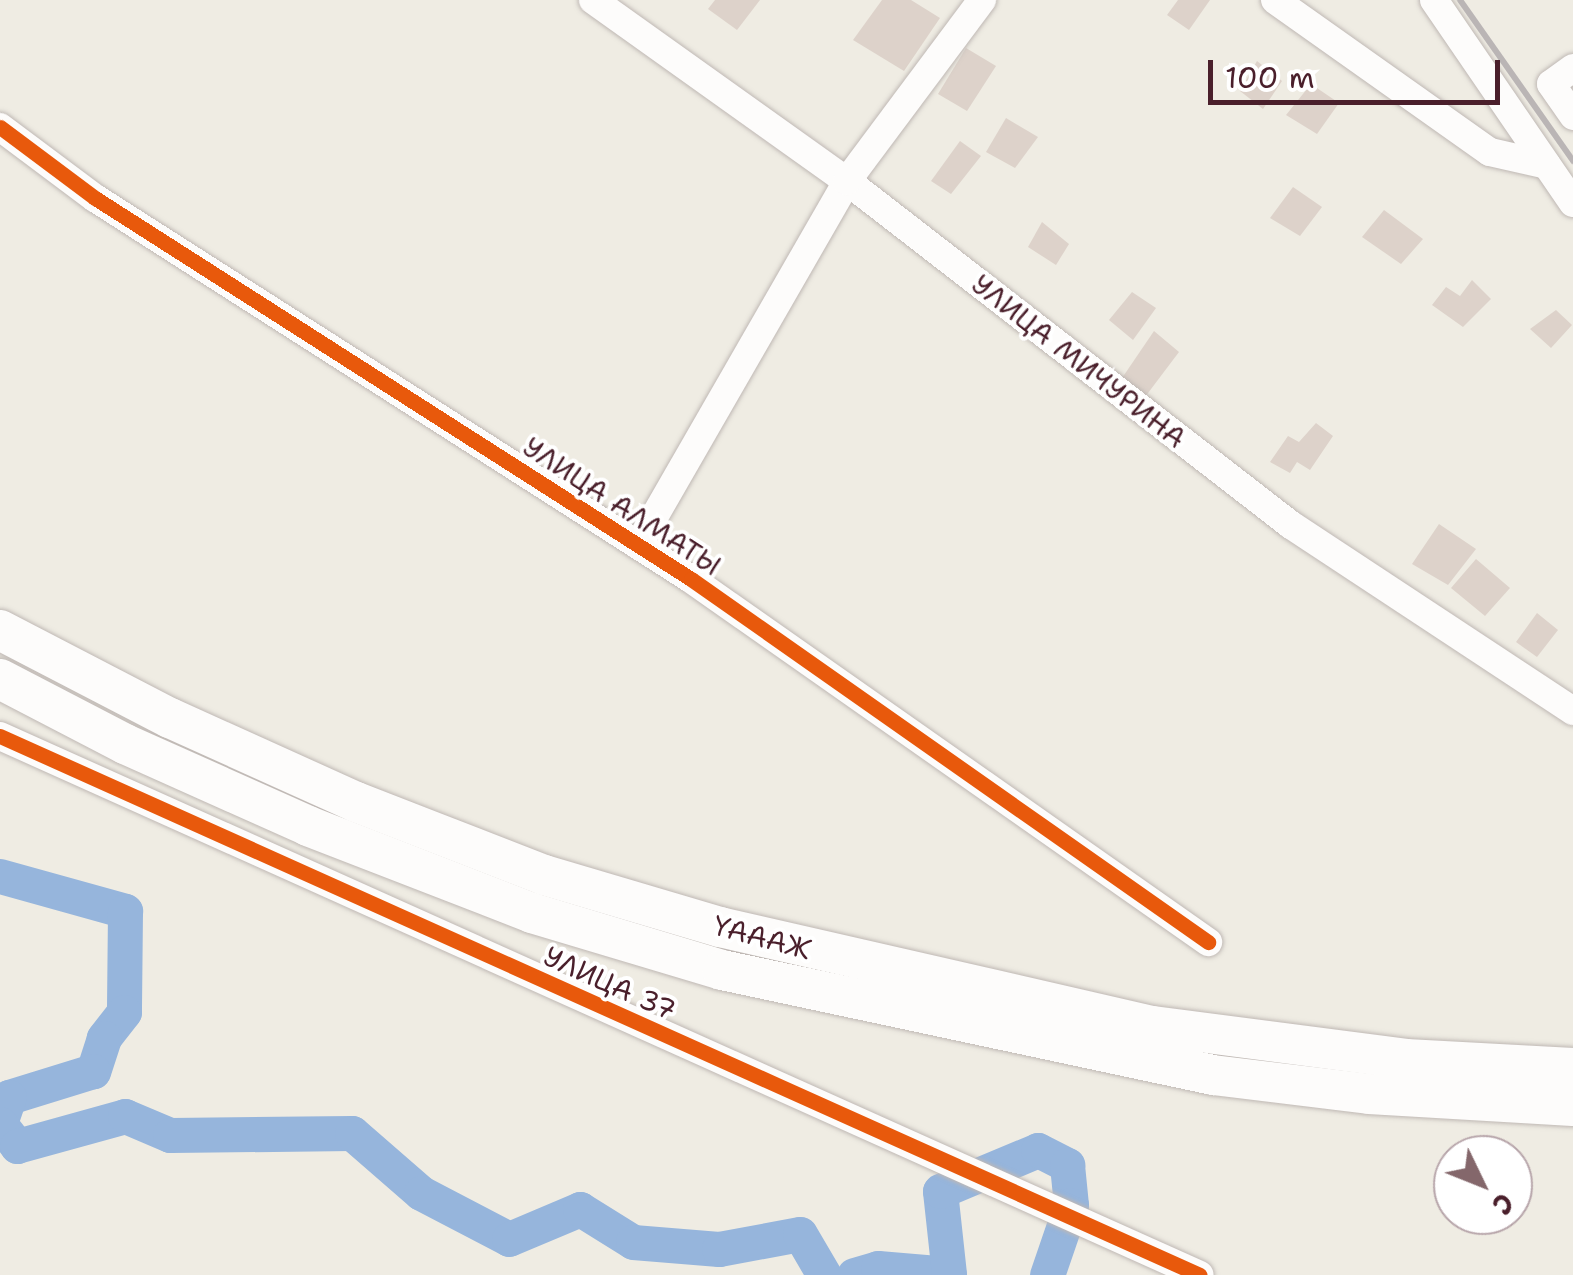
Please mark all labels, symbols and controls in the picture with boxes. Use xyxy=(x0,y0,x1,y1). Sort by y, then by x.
scale bar xyxy=(1213,40,1506,102)
text: 100 m xyxy=(1225,57,1315,98)
street label: УЛИЦА МИЧУРИНА xyxy=(965,267,1193,455)
street label: УЛИЦА АЛМАТЫ xyxy=(517,430,727,582)
street label: ҮАААЖ xyxy=(710,908,814,966)
street label: УЛИЦА 37 xyxy=(539,939,681,1027)
north arrow xyxy=(1433,1135,1533,1235)
text: С xyxy=(1484,1185,1523,1223)

